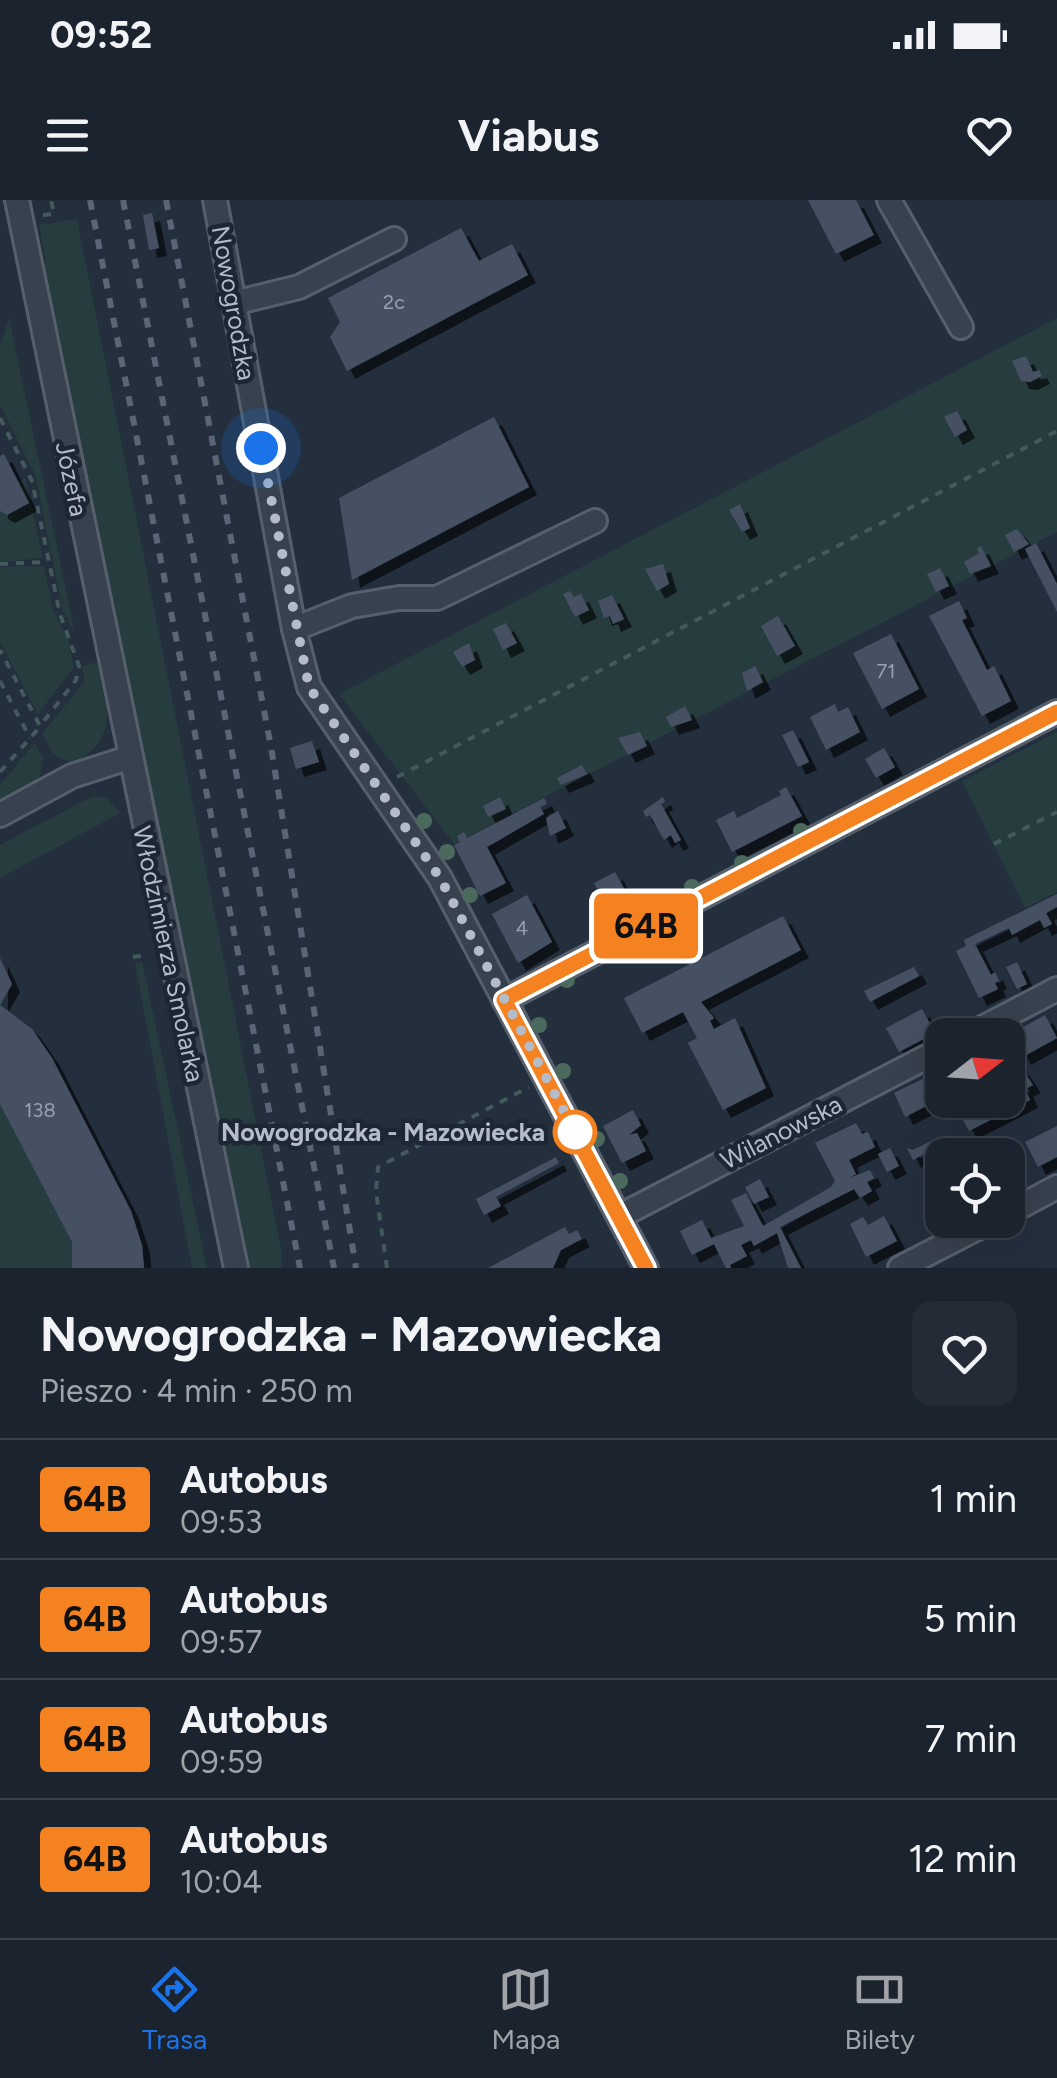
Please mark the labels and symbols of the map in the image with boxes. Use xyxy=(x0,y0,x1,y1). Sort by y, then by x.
street label: Nowogrodzka xyxy=(206,223,262,383)
house number: 2c xyxy=(383,290,405,314)
your location xyxy=(236,423,286,473)
street label: Józefa xyxy=(50,439,94,519)
house number: 71 xyxy=(877,659,896,683)
street label: Włodzimierza Smolarka xyxy=(127,823,211,1085)
line badge: 64B xyxy=(588,894,704,958)
house number: 4 xyxy=(516,916,528,940)
north arrow xyxy=(925,1018,1025,1118)
street label: Wilanowska xyxy=(715,1089,847,1175)
house number: 138 xyxy=(24,1098,56,1122)
marker: Nowogrodzka - Mazowiecka xyxy=(554,1111,596,1153)
place label: Nowogrodzka - Mazowiecka xyxy=(221,1117,545,1147)

